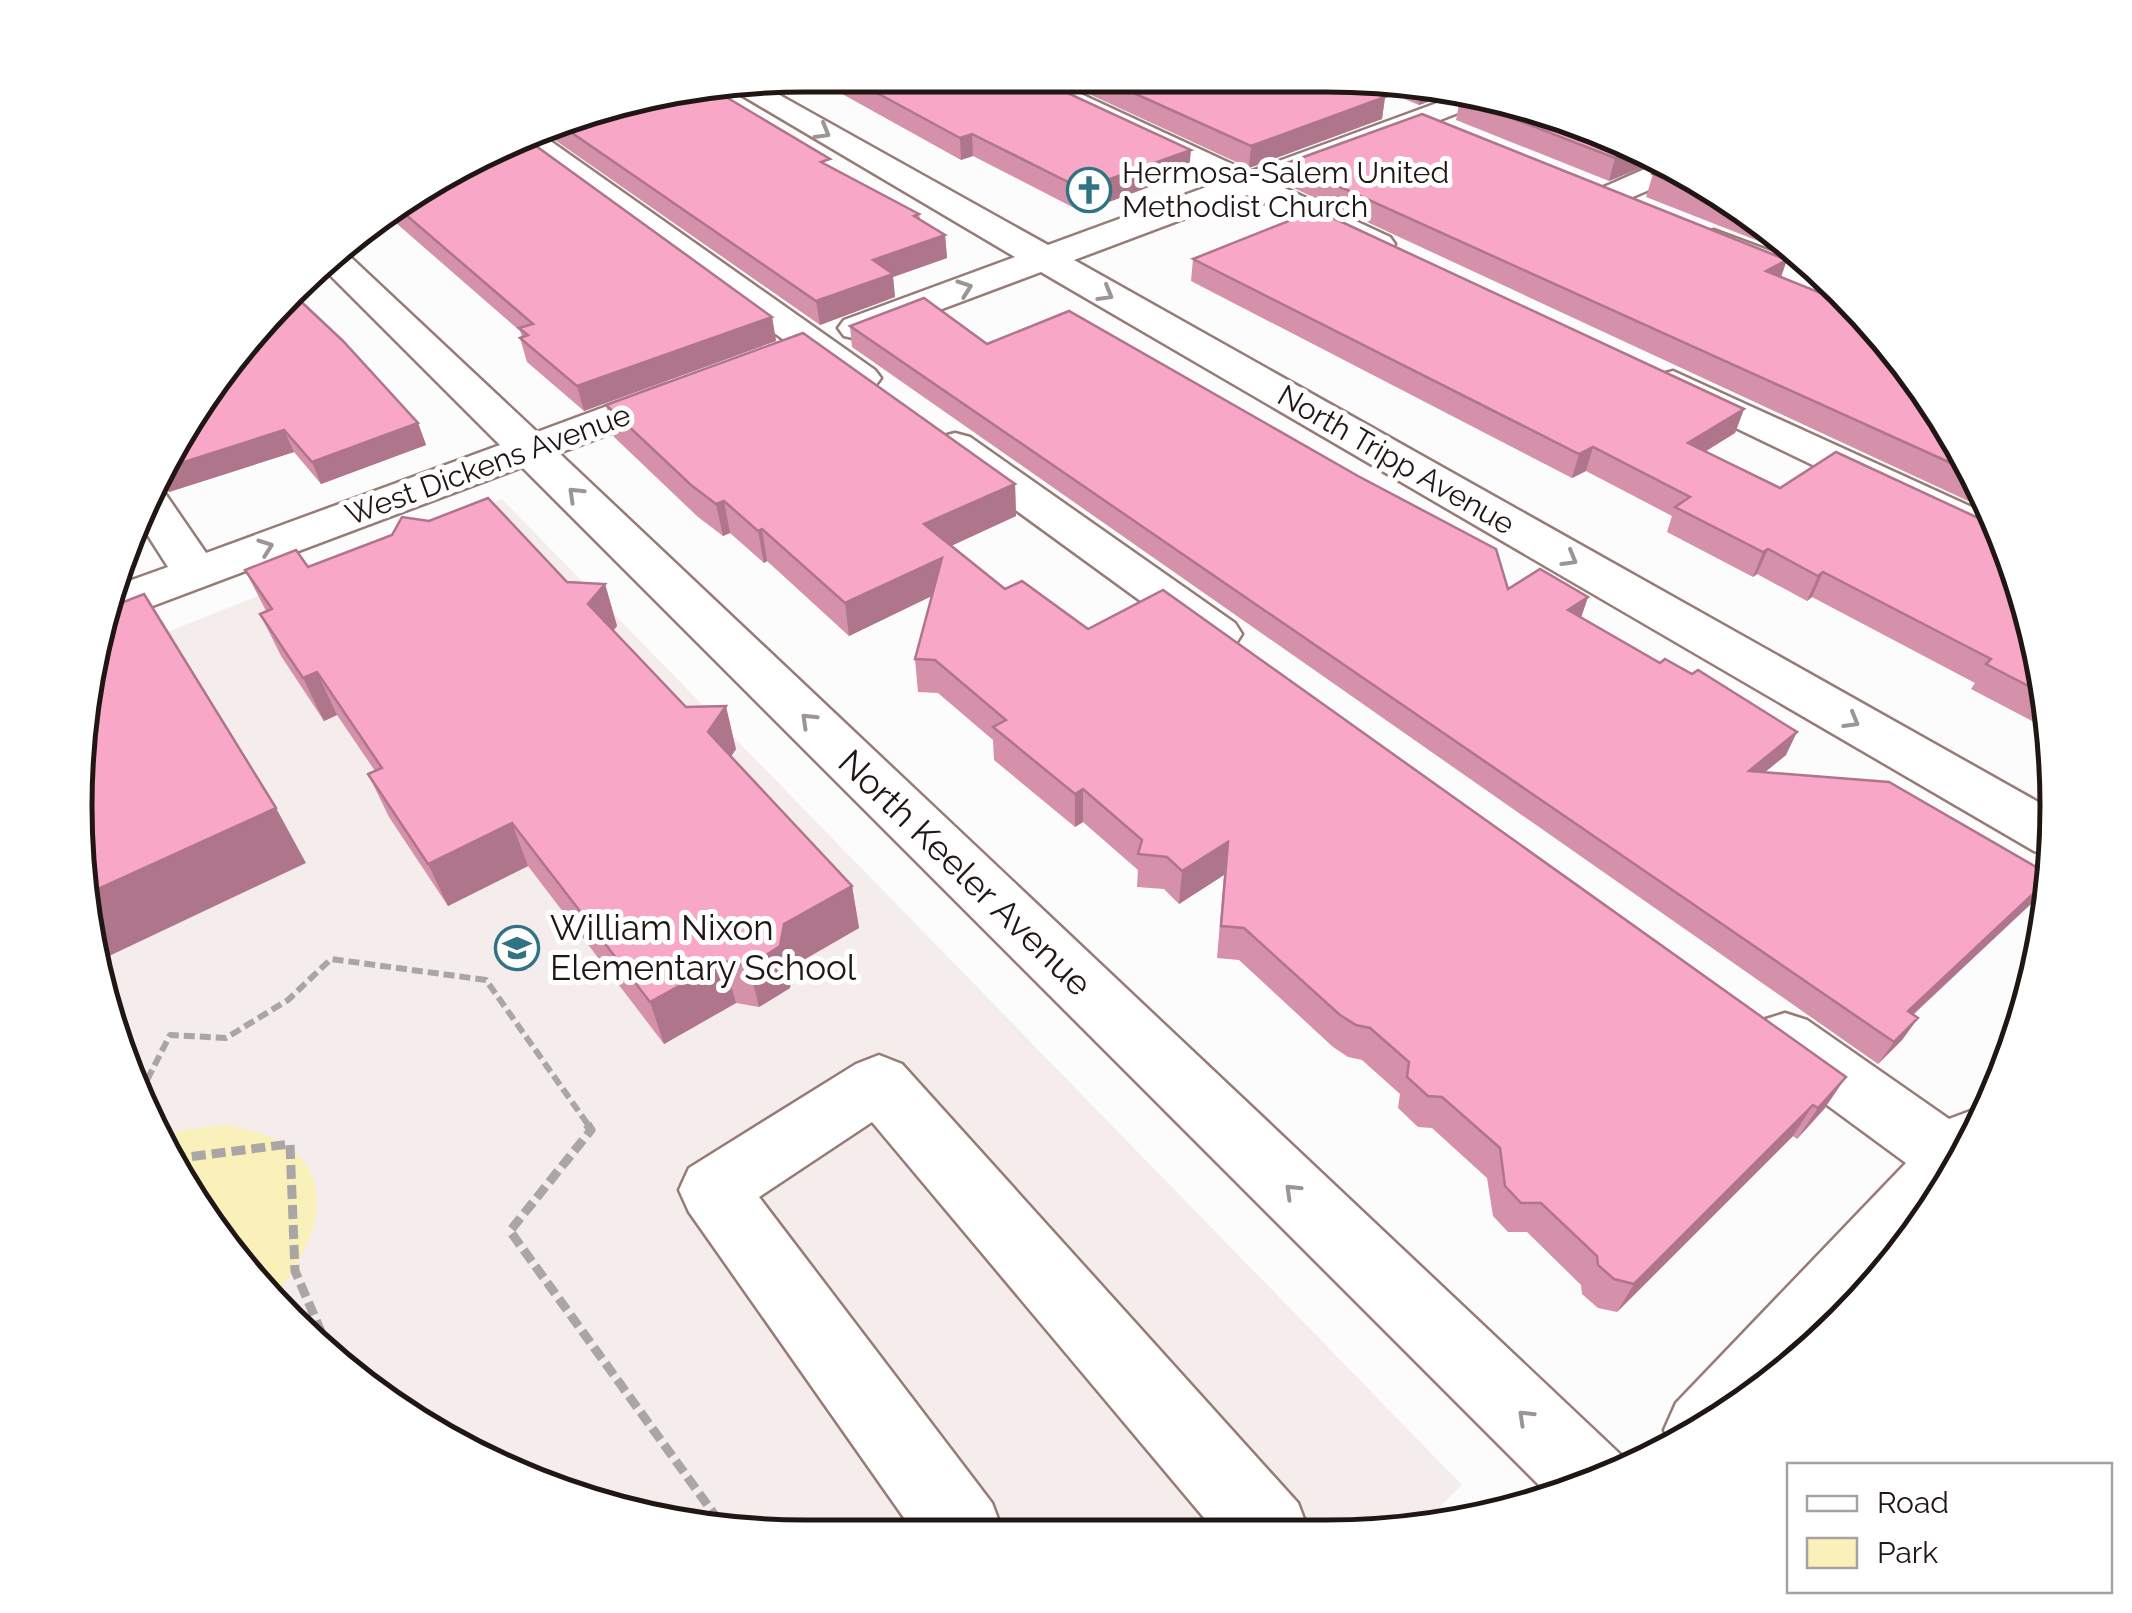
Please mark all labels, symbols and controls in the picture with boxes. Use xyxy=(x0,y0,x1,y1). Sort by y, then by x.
one-way arrow xyxy=(813,120,831,140)
place label: Hermosa-Salem United Methodist Church xyxy=(1122,155,1449,224)
church icon: Hermosa-Salem United Methodist Church xyxy=(1066,167,1112,213)
one-way arrow xyxy=(955,279,972,300)
one-way arrow xyxy=(1095,281,1113,301)
street label: North Tripp Avenue xyxy=(1272,378,1521,542)
street label: West Dickens Avenue xyxy=(341,397,635,532)
one-way arrow xyxy=(568,487,586,505)
one-way arrow xyxy=(257,538,274,559)
one-way arrow xyxy=(1559,547,1577,567)
one-way arrow xyxy=(1841,708,1859,728)
one-way arrow xyxy=(801,714,819,732)
street label: North Keeler Avenue xyxy=(830,741,1100,1004)
place label: William Nixon Elementary School xyxy=(550,907,857,988)
school or university icon: William Nixon Elementary School xyxy=(494,925,540,971)
one-way arrow xyxy=(1285,1184,1303,1202)
one-way arrow xyxy=(1518,1411,1536,1429)
legend xyxy=(1787,1463,2112,1593)
text: Road xyxy=(1877,1485,1949,1520)
text: Park xyxy=(1877,1535,1938,1570)

